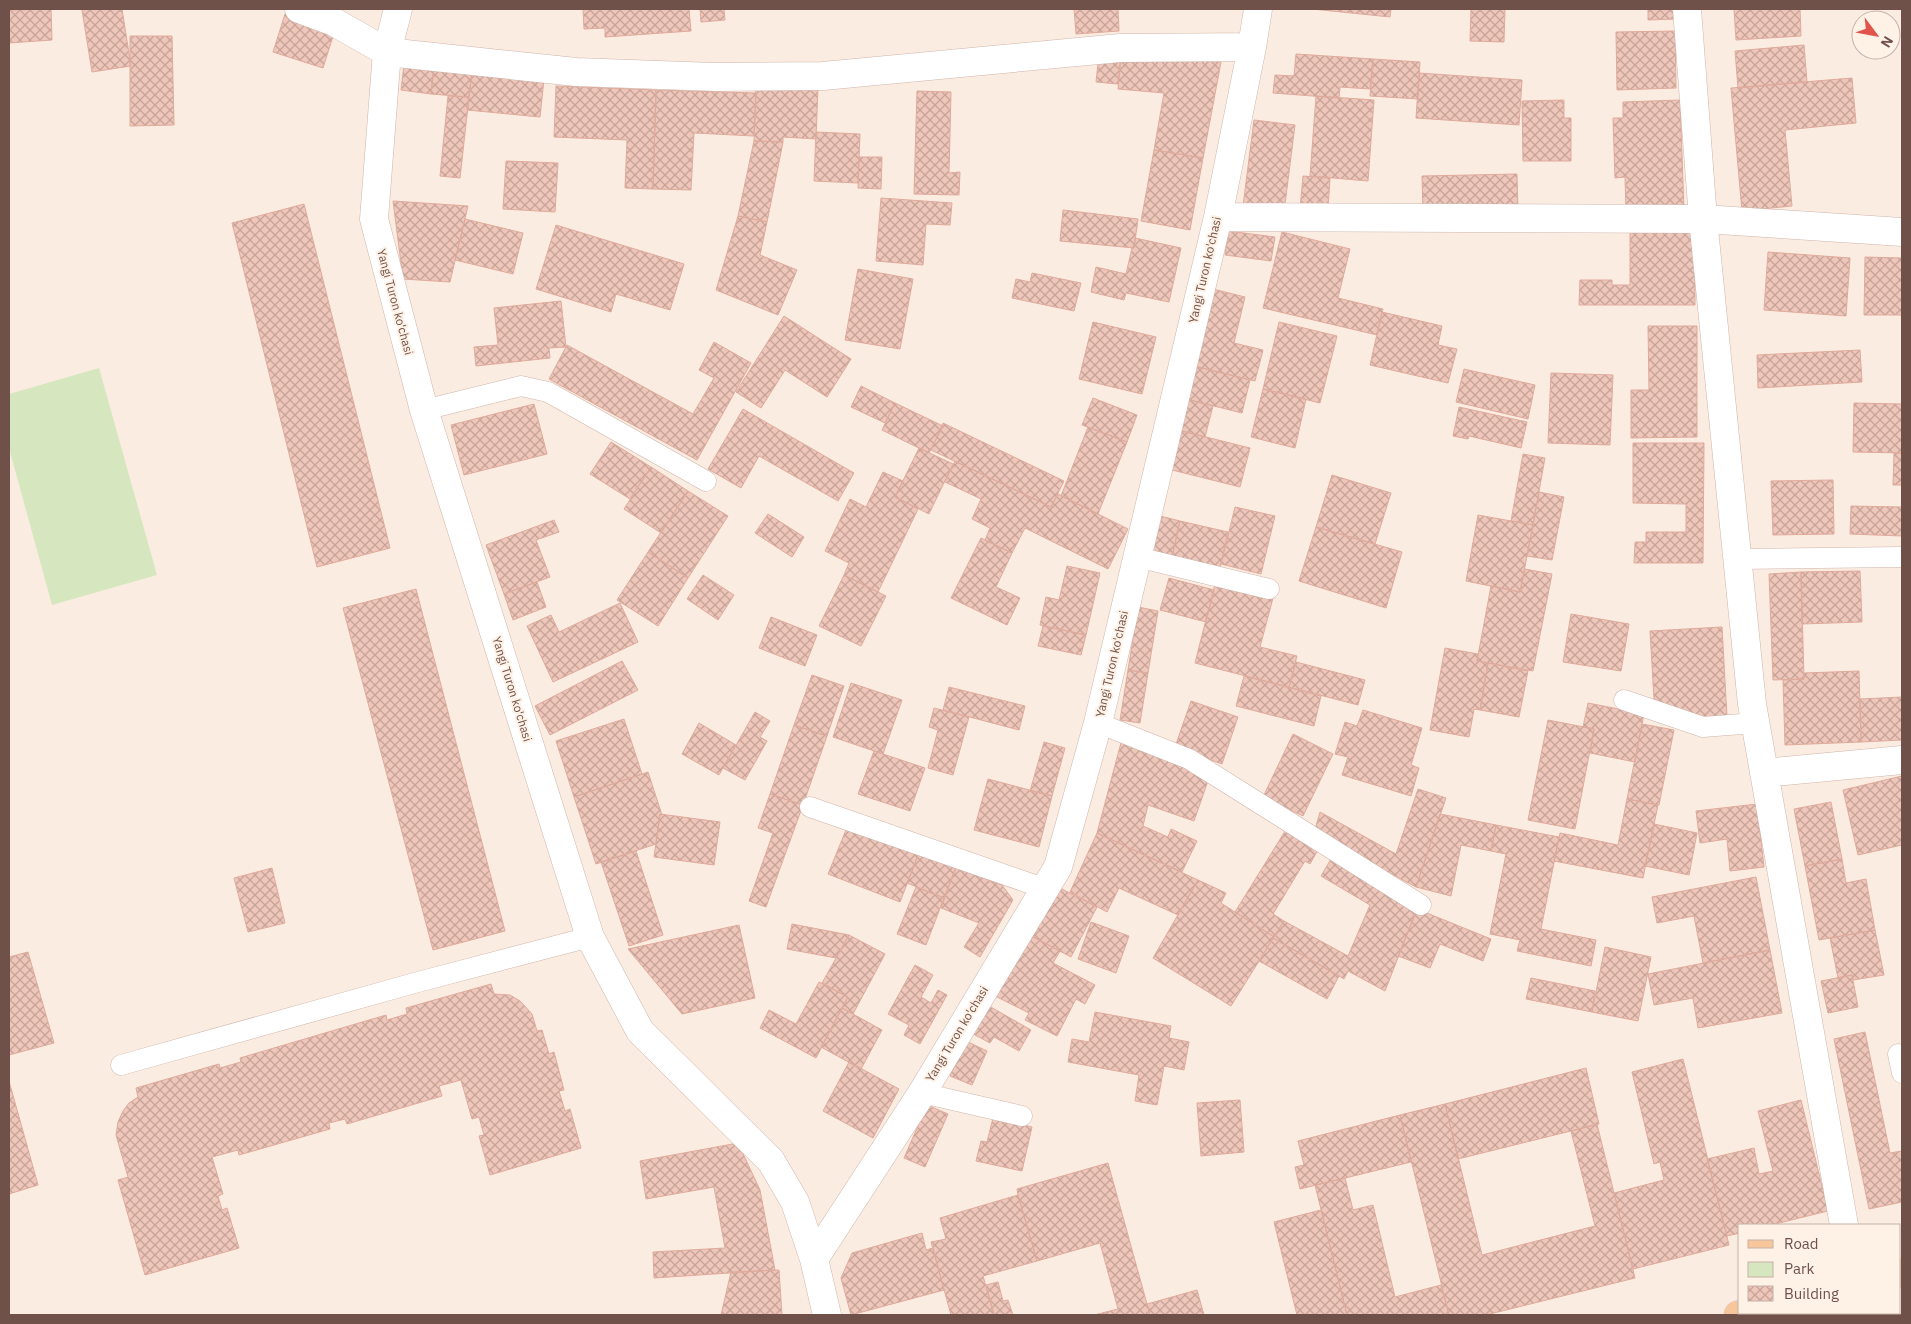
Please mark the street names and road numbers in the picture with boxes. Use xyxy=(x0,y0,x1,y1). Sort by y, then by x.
street label: Yangi Turon ko'chasi xyxy=(1185,215,1224,325)
street label: Yangi Turon ko'chasi xyxy=(374,247,417,356)
street label: Yangi Turon ko'chasi xyxy=(1092,609,1131,719)
street label: Yangi Turon ko'chasi xyxy=(489,635,536,743)
street label: Yangi Turon ko'chasi xyxy=(922,983,991,1084)

